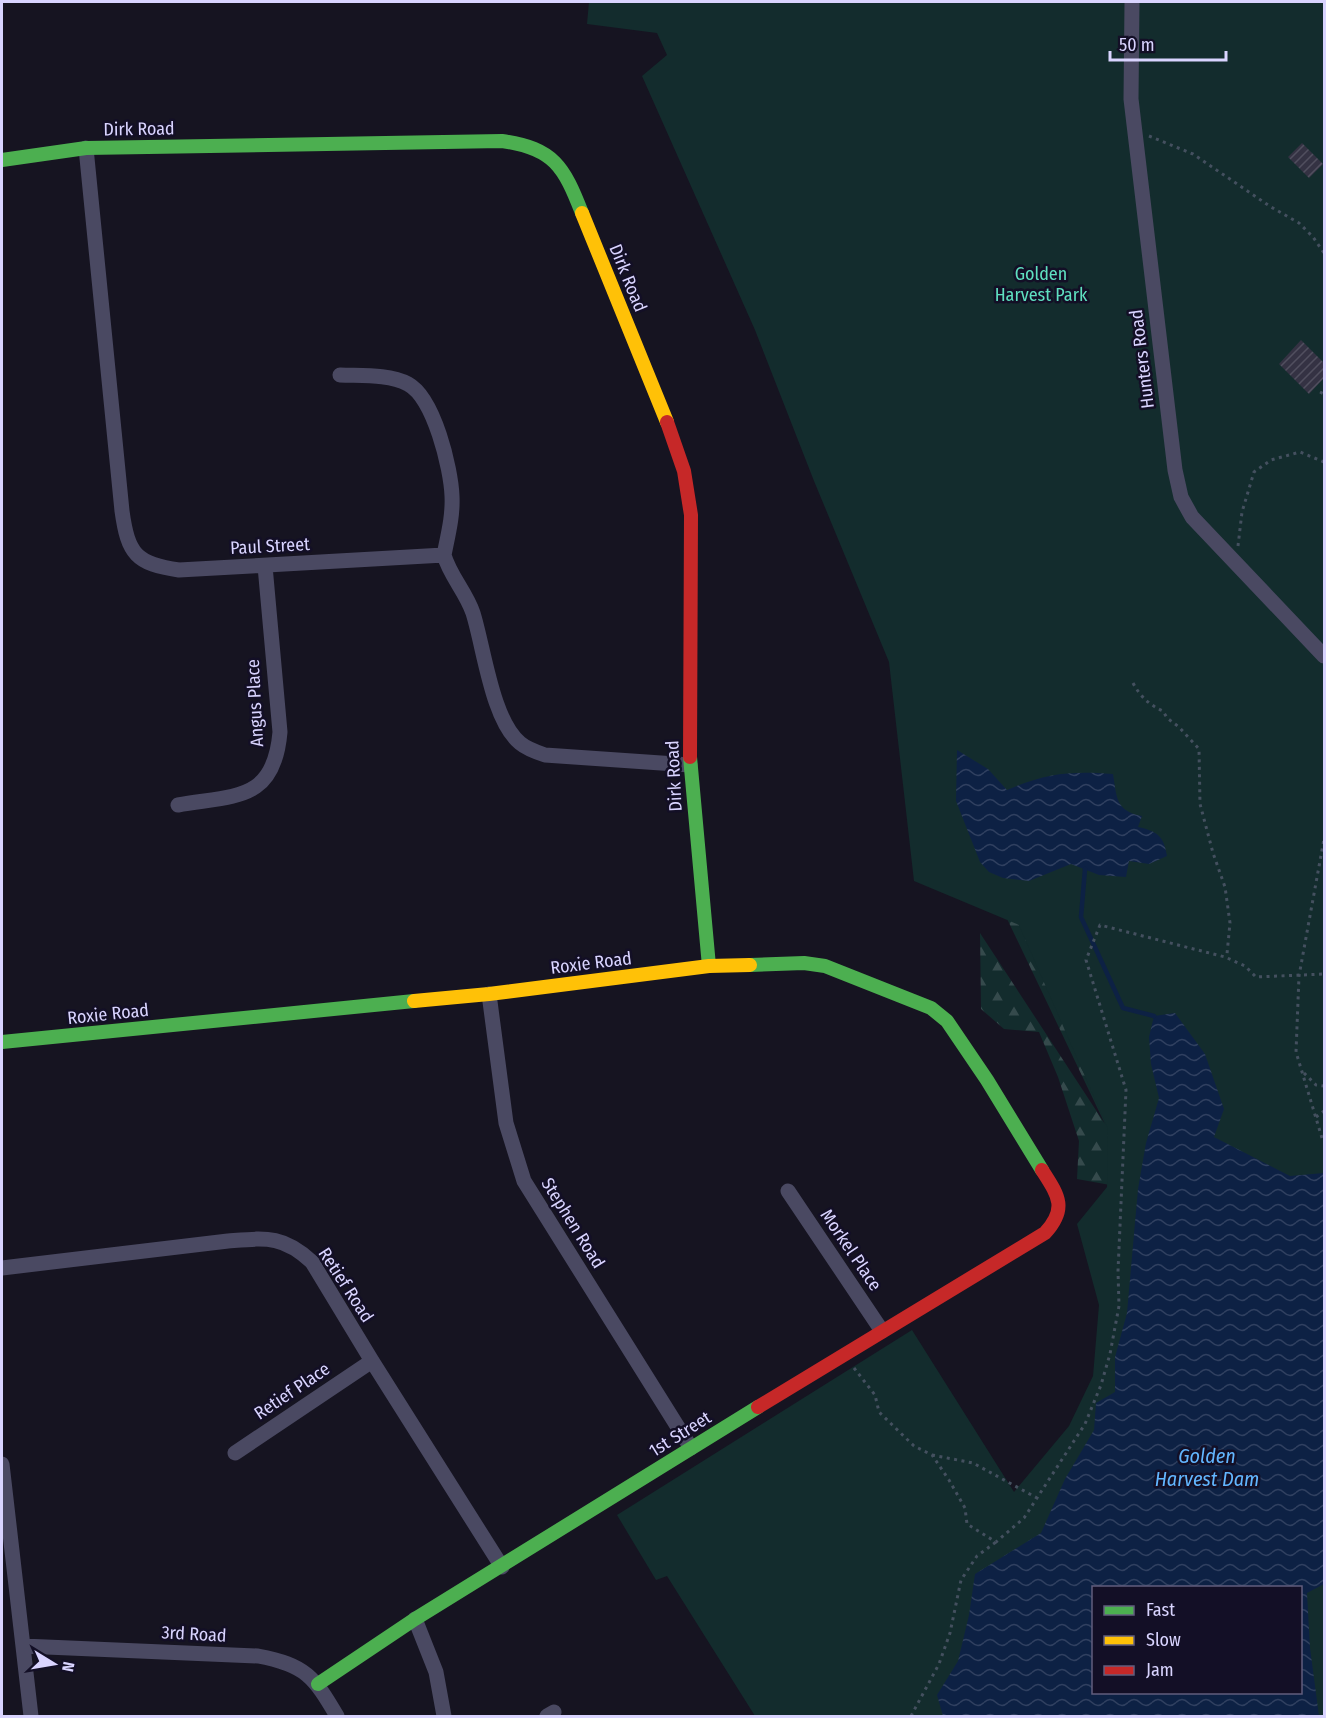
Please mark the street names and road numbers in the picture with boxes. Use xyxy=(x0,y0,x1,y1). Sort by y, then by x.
street label: Dirk Road xyxy=(103,117,175,141)
street label: Dirk Road xyxy=(604,241,652,315)
street label: Hunters Road xyxy=(1125,308,1159,410)
street label: Paul Street xyxy=(229,533,311,559)
street label: Angus Place xyxy=(242,659,268,747)
street label: Dirk Road xyxy=(661,740,687,812)
street label: Roxie Road xyxy=(549,947,633,979)
street label: Roxie Road xyxy=(66,999,150,1029)
street label: Stephen Road xyxy=(537,1174,609,1272)
street label: Morkel Place xyxy=(816,1205,886,1295)
street label: Retief Road xyxy=(314,1243,378,1327)
street label: Retief Place xyxy=(250,1358,334,1424)
street label: 1st Street xyxy=(645,1406,715,1462)
street label: 3rd Road xyxy=(161,1621,227,1647)

